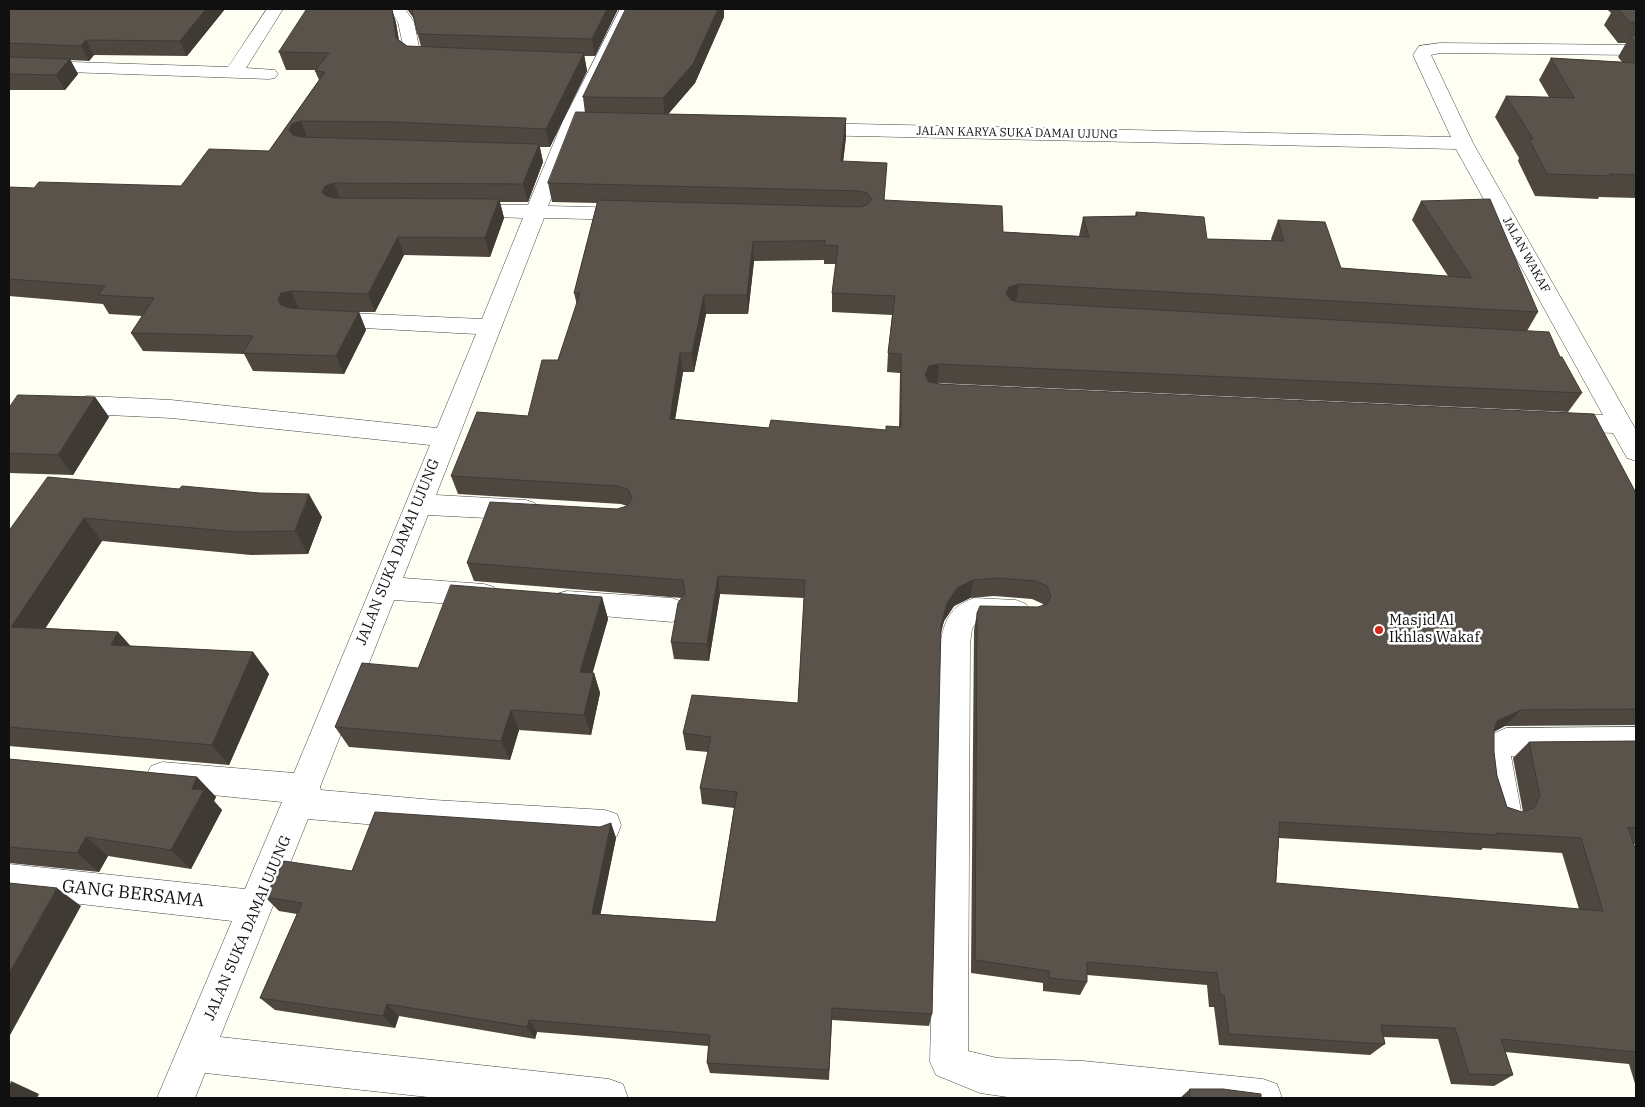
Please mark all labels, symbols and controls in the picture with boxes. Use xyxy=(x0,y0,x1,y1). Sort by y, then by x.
street label: JALAN KARYA SUKA DAMAI UJUNG xyxy=(916,124,1118,142)
street label: JALAN WAKAF xyxy=(1499,214,1553,296)
street label: JALAN SUKA DAMAI UJUNG xyxy=(352,456,444,648)
place label: Masjid Al Ikhlas Wakaf xyxy=(1389,612,1480,647)
marker: Masjid Al Ikhlas Wakaf xyxy=(1373,624,1385,636)
street label: JALAN SUKA DAMAI UJUNG xyxy=(201,833,295,1023)
street label: GANG BERSAMA xyxy=(61,876,205,912)

